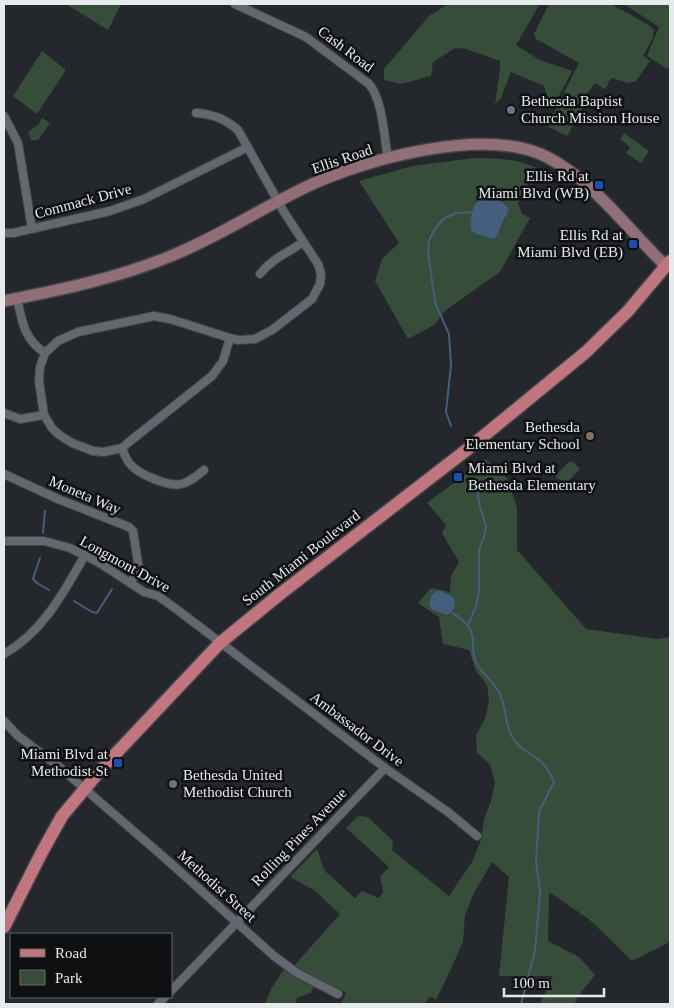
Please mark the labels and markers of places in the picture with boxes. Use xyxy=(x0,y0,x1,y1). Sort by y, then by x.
place label: Bethesda Baptist Church Mission House xyxy=(521,93,660,126)
marker: Bethesda Baptist Church Mission House xyxy=(505,104,517,116)
place label: Ellis Rd at Miami Blvd (WB) xyxy=(478,168,590,202)
marker: Ellis Rd at Miami Blvd (WB) xyxy=(593,179,605,191)
place label: Ellis Rd at Miami Blvd (EB) xyxy=(517,227,624,261)
marker: Ellis Rd at Miami Blvd (EB) xyxy=(627,238,639,250)
place label: Bethesda Elementary School xyxy=(465,419,580,452)
marker: Bethesda Elementary School xyxy=(584,430,596,442)
place label: Miami Blvd at Bethesda Elementary xyxy=(468,460,596,493)
marker: Miami Blvd at Bethesda Elementary xyxy=(452,471,464,483)
place label: Miami Blvd at Methodist St xyxy=(21,746,109,779)
marker: Miami Blvd at Methodist St xyxy=(112,757,124,769)
place label: Bethesda United Methodist Church xyxy=(183,767,292,800)
marker: Bethesda United Methodist Church xyxy=(167,778,179,790)

